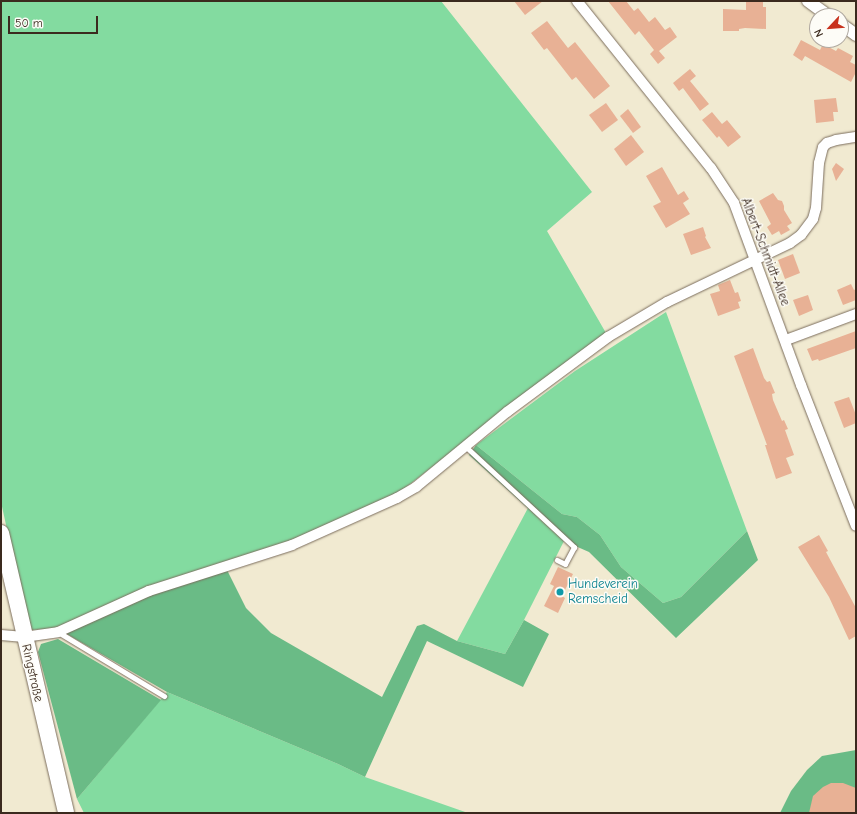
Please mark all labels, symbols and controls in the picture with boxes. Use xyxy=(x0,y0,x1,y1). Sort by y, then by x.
scale bar xyxy=(10,8,100,34)
north arrow xyxy=(809,8,849,48)
text: 50 m xyxy=(15,16,43,30)
text: N xyxy=(811,27,826,39)
street label: Albert-Schmidt-Allee xyxy=(737,196,793,308)
place label: Hundeverein Remscheid xyxy=(568,577,638,608)
marker: Hundeverein Remscheid xyxy=(555,587,565,597)
street label: Ringstraße xyxy=(18,643,46,703)

